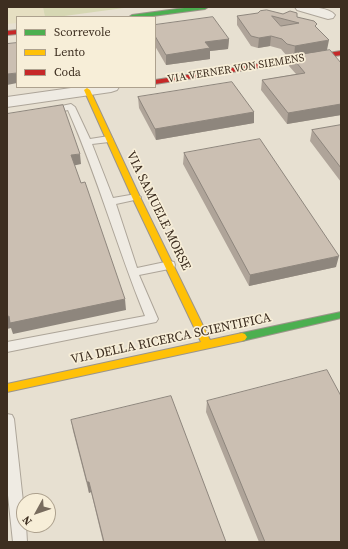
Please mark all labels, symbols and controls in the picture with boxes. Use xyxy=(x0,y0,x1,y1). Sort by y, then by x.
legend xyxy=(16,16,156,88)
text: Scorrevole xyxy=(54,24,111,40)
text: Lento xyxy=(54,44,85,60)
street label: VIA VERNER VON SIEMENS xyxy=(167,52,305,86)
text: Coda xyxy=(54,64,81,80)
street label: VIA SAMUELE MORSE xyxy=(122,149,194,273)
street label: VIA DELLA RICERCA SCIENTIFICA xyxy=(69,310,273,368)
north arrow xyxy=(16,493,56,533)
text: N xyxy=(19,513,36,528)

